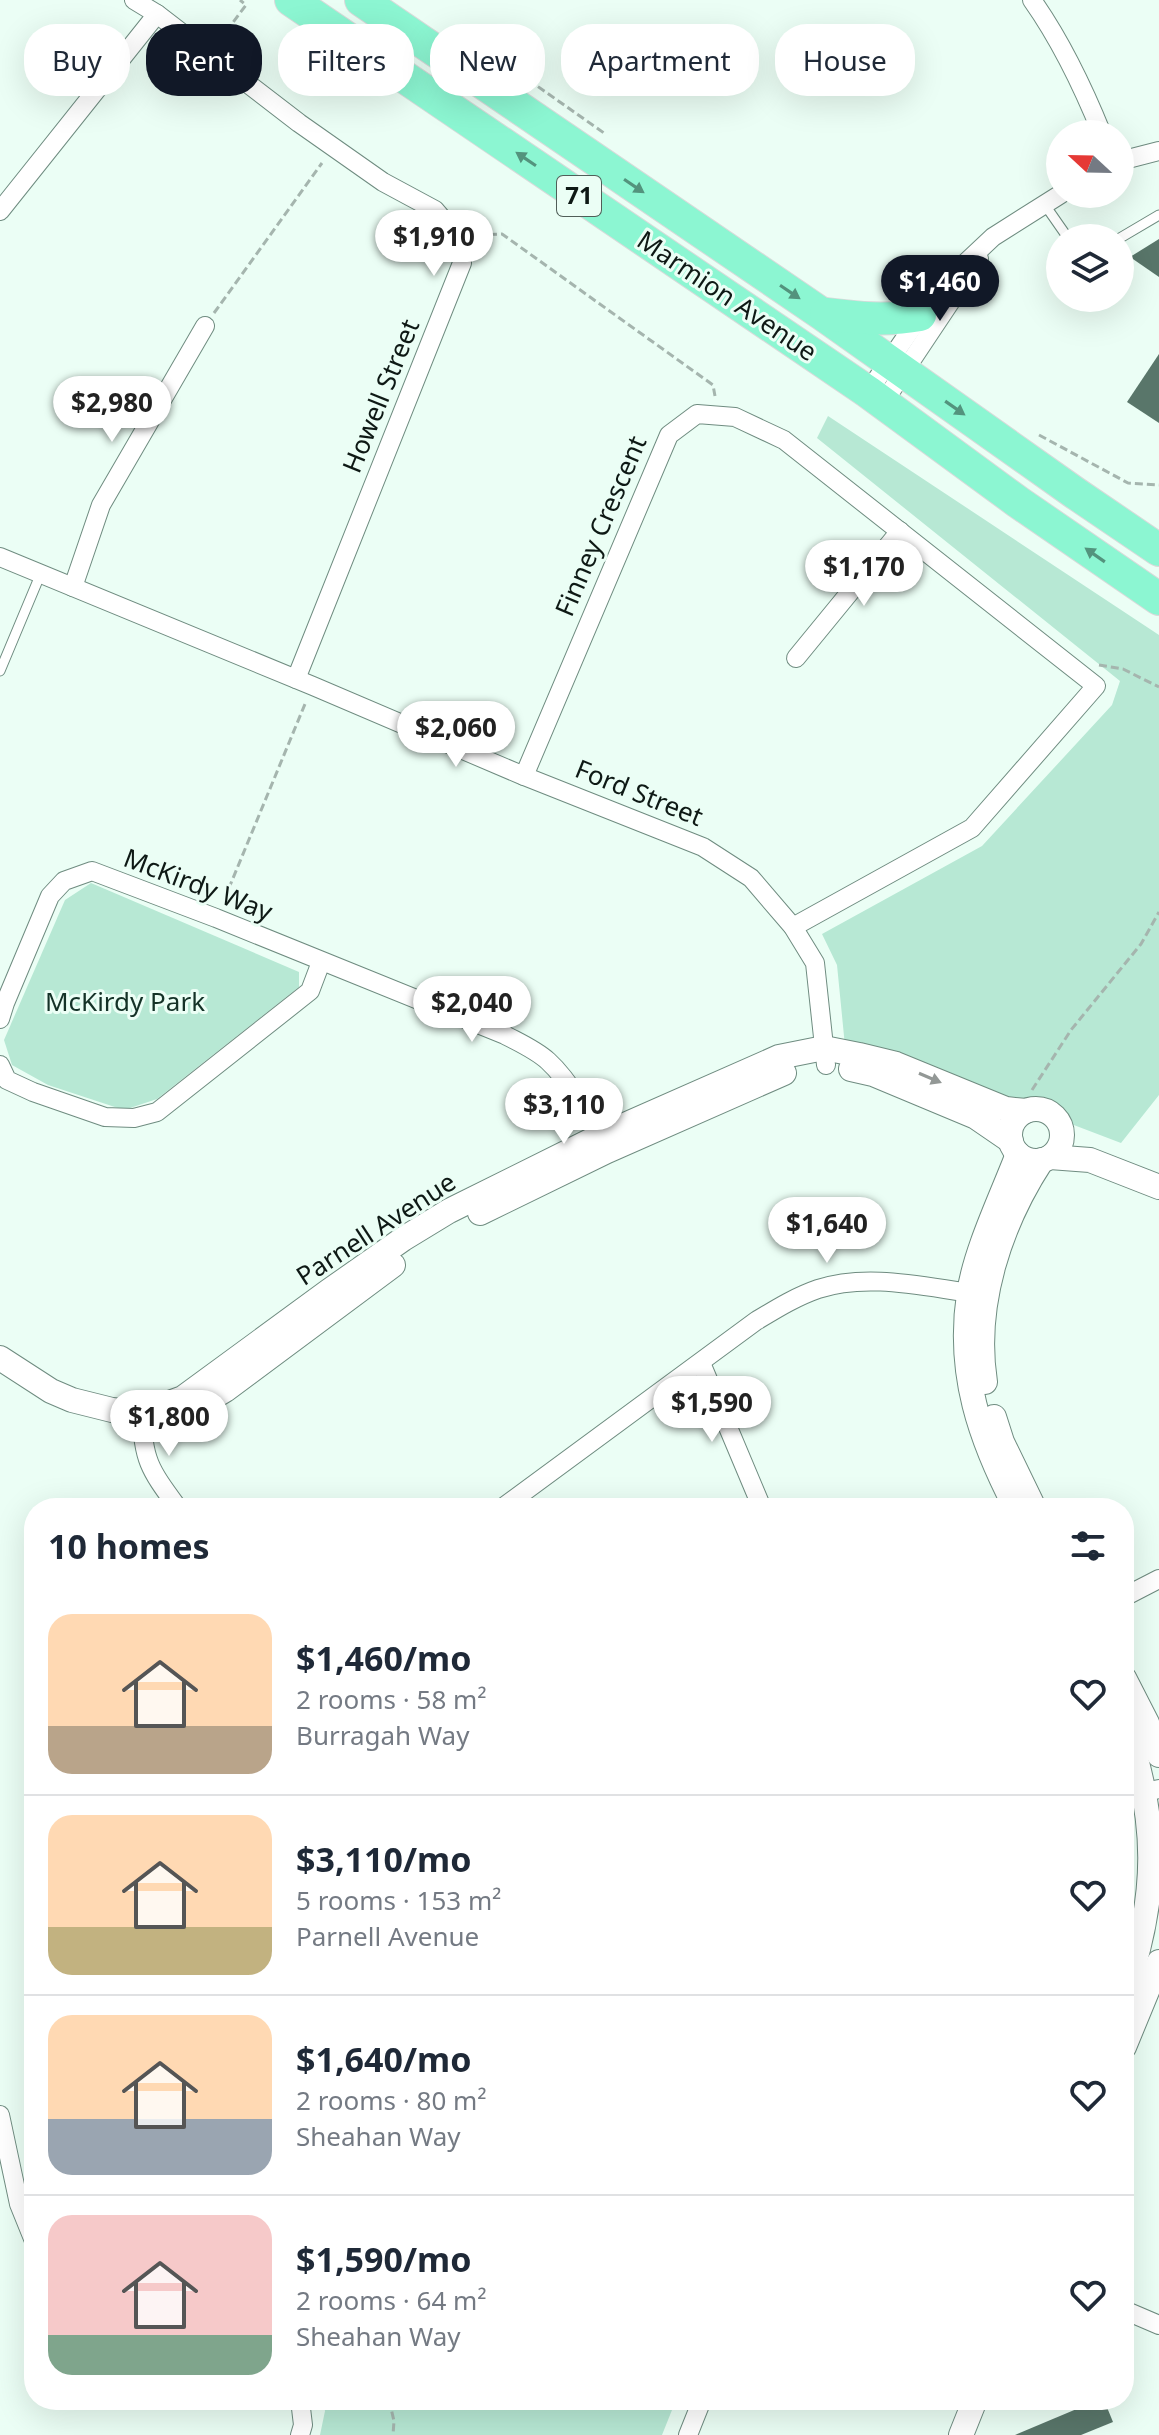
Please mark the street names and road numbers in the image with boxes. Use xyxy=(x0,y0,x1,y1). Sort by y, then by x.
road number: 71 xyxy=(557,176,601,216)
street label: Marmion Avenue xyxy=(631,222,825,369)
street label: Howell Street xyxy=(333,314,427,478)
street label: Finney Crescent xyxy=(546,430,654,621)
street label: Ford Street xyxy=(570,750,709,834)
street label: McKirdy Way xyxy=(119,839,279,929)
street label: Parnell Avenue xyxy=(289,1163,462,1293)

